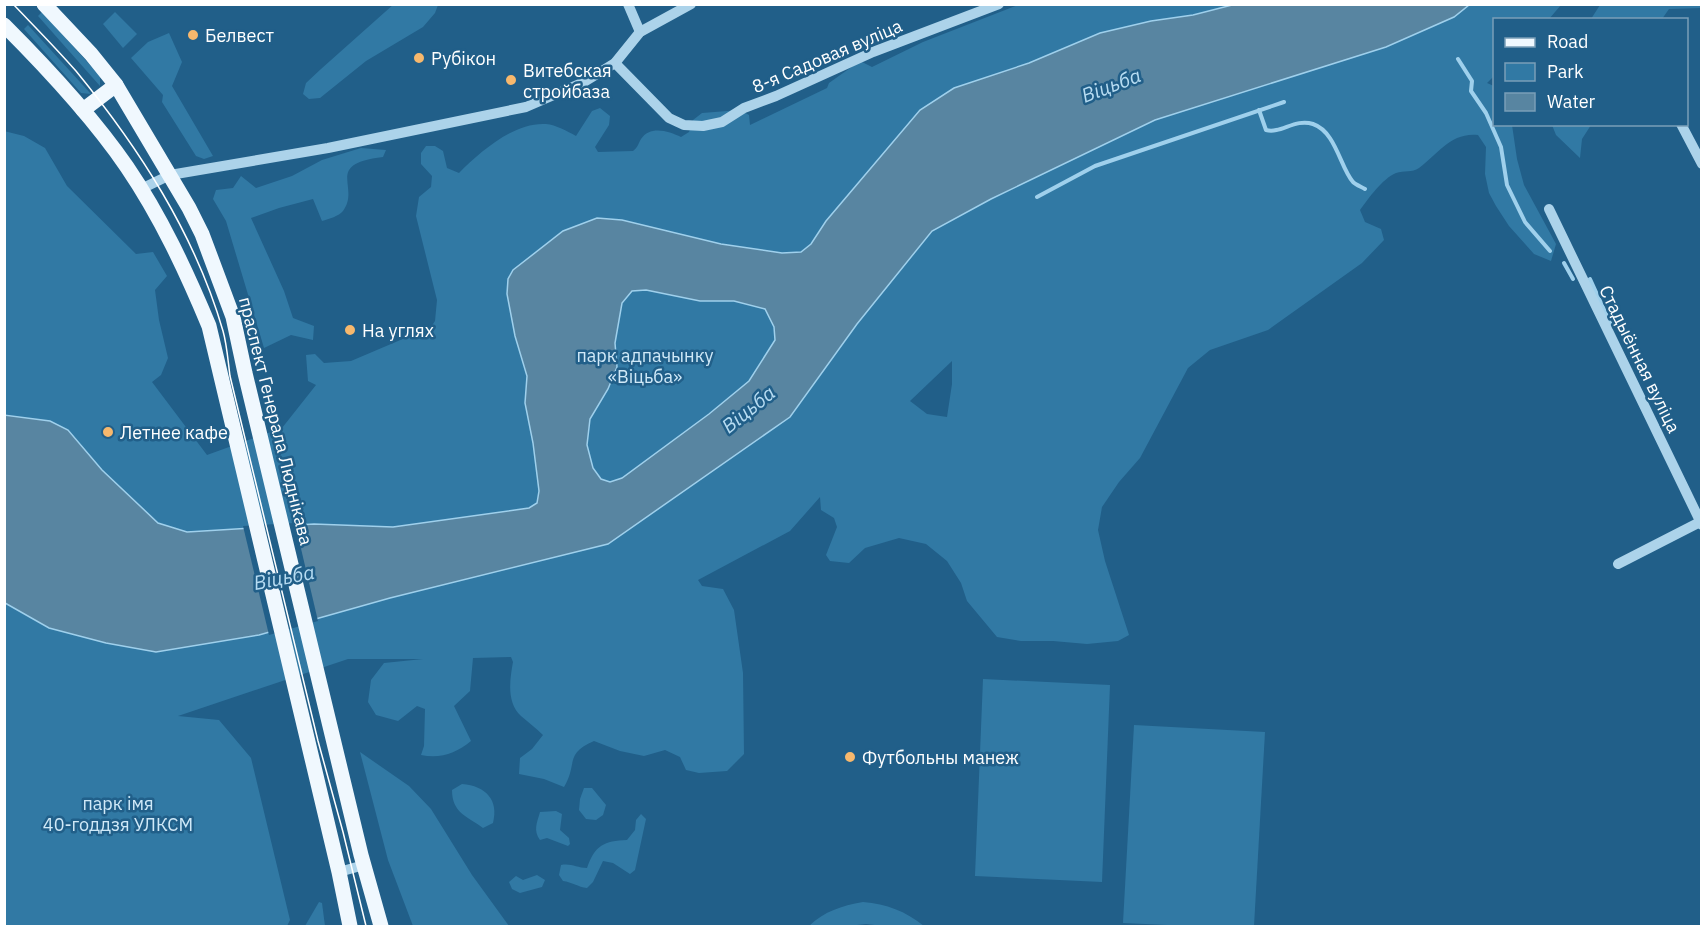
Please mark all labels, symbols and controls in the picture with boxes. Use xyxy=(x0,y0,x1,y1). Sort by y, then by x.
street label: 8-я Садовая вуліца xyxy=(748,14,906,98)
legend xyxy=(1493,18,1688,126)
place label: Белвест xyxy=(205,24,275,47)
marker: Белвест xyxy=(186,28,200,42)
text: Road xyxy=(1547,30,1588,53)
place label: Рубікон xyxy=(431,47,496,70)
marker: Рубікон xyxy=(412,51,426,65)
place label: Витебская стройбаза xyxy=(523,59,612,103)
text: Park xyxy=(1547,60,1584,83)
water label: Віцьба xyxy=(1077,61,1145,109)
marker: Витебская стройбаза xyxy=(504,73,518,87)
text: Water xyxy=(1547,90,1596,113)
street label: Стадыённая вуліца xyxy=(1594,281,1686,437)
street label: праспект Генерала Люднікава xyxy=(234,294,318,548)
place label: На углях xyxy=(362,319,434,342)
marker: На углях xyxy=(343,323,357,337)
park label: парк адпачынку «Віцьба» xyxy=(576,344,714,388)
water label: Віцьба xyxy=(715,379,781,439)
place label: Летнее кафе xyxy=(120,421,228,444)
marker: Летнее кафе xyxy=(101,425,115,439)
water label: Віцьба xyxy=(251,558,317,596)
place label: Футбольны манеж xyxy=(862,746,1019,769)
marker: Футбольны манеж xyxy=(843,750,857,764)
park label: парк імя 40-годдзя УЛКСМ xyxy=(43,792,193,836)

